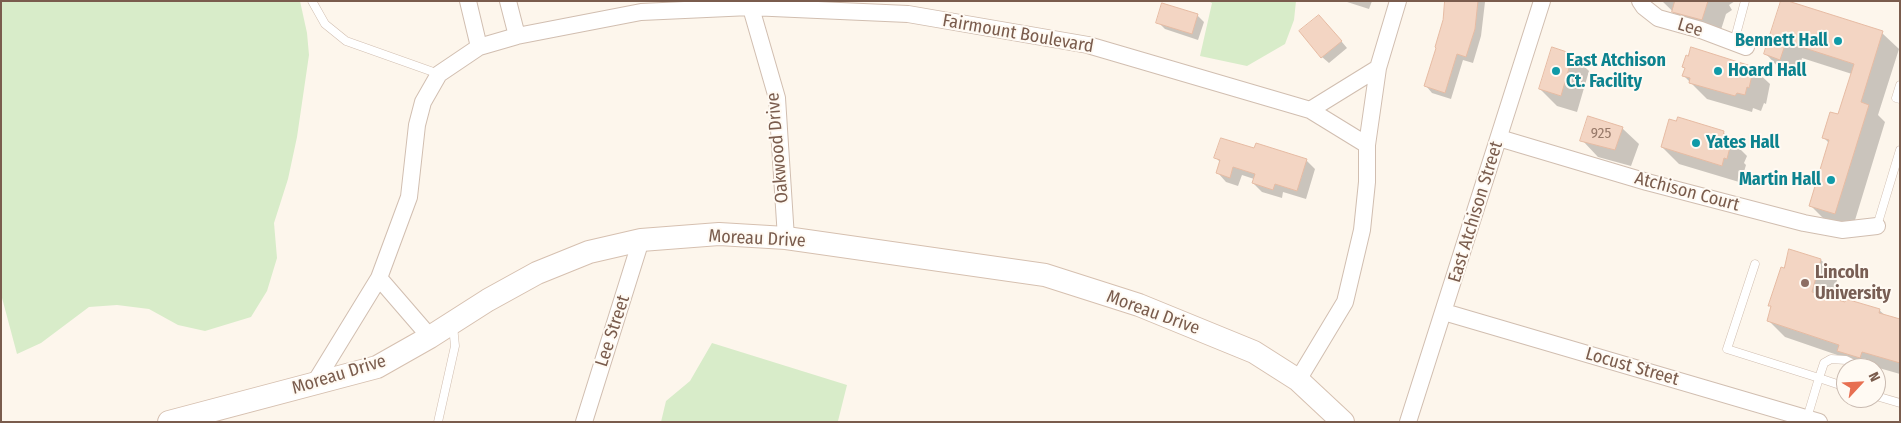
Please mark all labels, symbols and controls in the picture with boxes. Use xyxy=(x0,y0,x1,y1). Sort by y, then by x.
street label: Fairmount Boulevard xyxy=(941,10,1095,58)
street label: Lee xyxy=(1675,14,1705,42)
place label: Bennett Hall xyxy=(1735,30,1828,52)
marker: Bennett Hall xyxy=(1832,35,1844,47)
place label: East Atchison Ct. Facility xyxy=(1566,50,1666,92)
place label: Hoard Hall xyxy=(1728,60,1806,82)
marker: East Atchison Ct. Facility xyxy=(1550,65,1562,77)
marker: Hoard Hall xyxy=(1712,65,1724,77)
street label: Oakwood Drive xyxy=(762,92,794,204)
house number: 925 xyxy=(1591,125,1611,143)
place label: Yates Hall xyxy=(1706,132,1779,154)
marker: Yates Hall xyxy=(1690,137,1702,149)
street label: East Atchison Street xyxy=(1444,139,1508,285)
street label: Atchison Court xyxy=(1632,168,1742,216)
place label: Martin Hall xyxy=(1739,169,1821,191)
marker: Martin Hall xyxy=(1825,174,1837,186)
street label: Moreau Drive xyxy=(708,226,806,252)
place label: Lincoln University xyxy=(1815,262,1891,304)
marker: Lincoln University xyxy=(1799,277,1811,289)
street label: Moreau Drive xyxy=(1104,286,1202,340)
street label: Lee Street xyxy=(591,293,635,369)
street label: Locust Street xyxy=(1583,343,1681,391)
street label: Moreau Drive xyxy=(289,350,389,400)
north arrow xyxy=(1836,358,1886,408)
text: N xyxy=(1865,369,1884,384)

